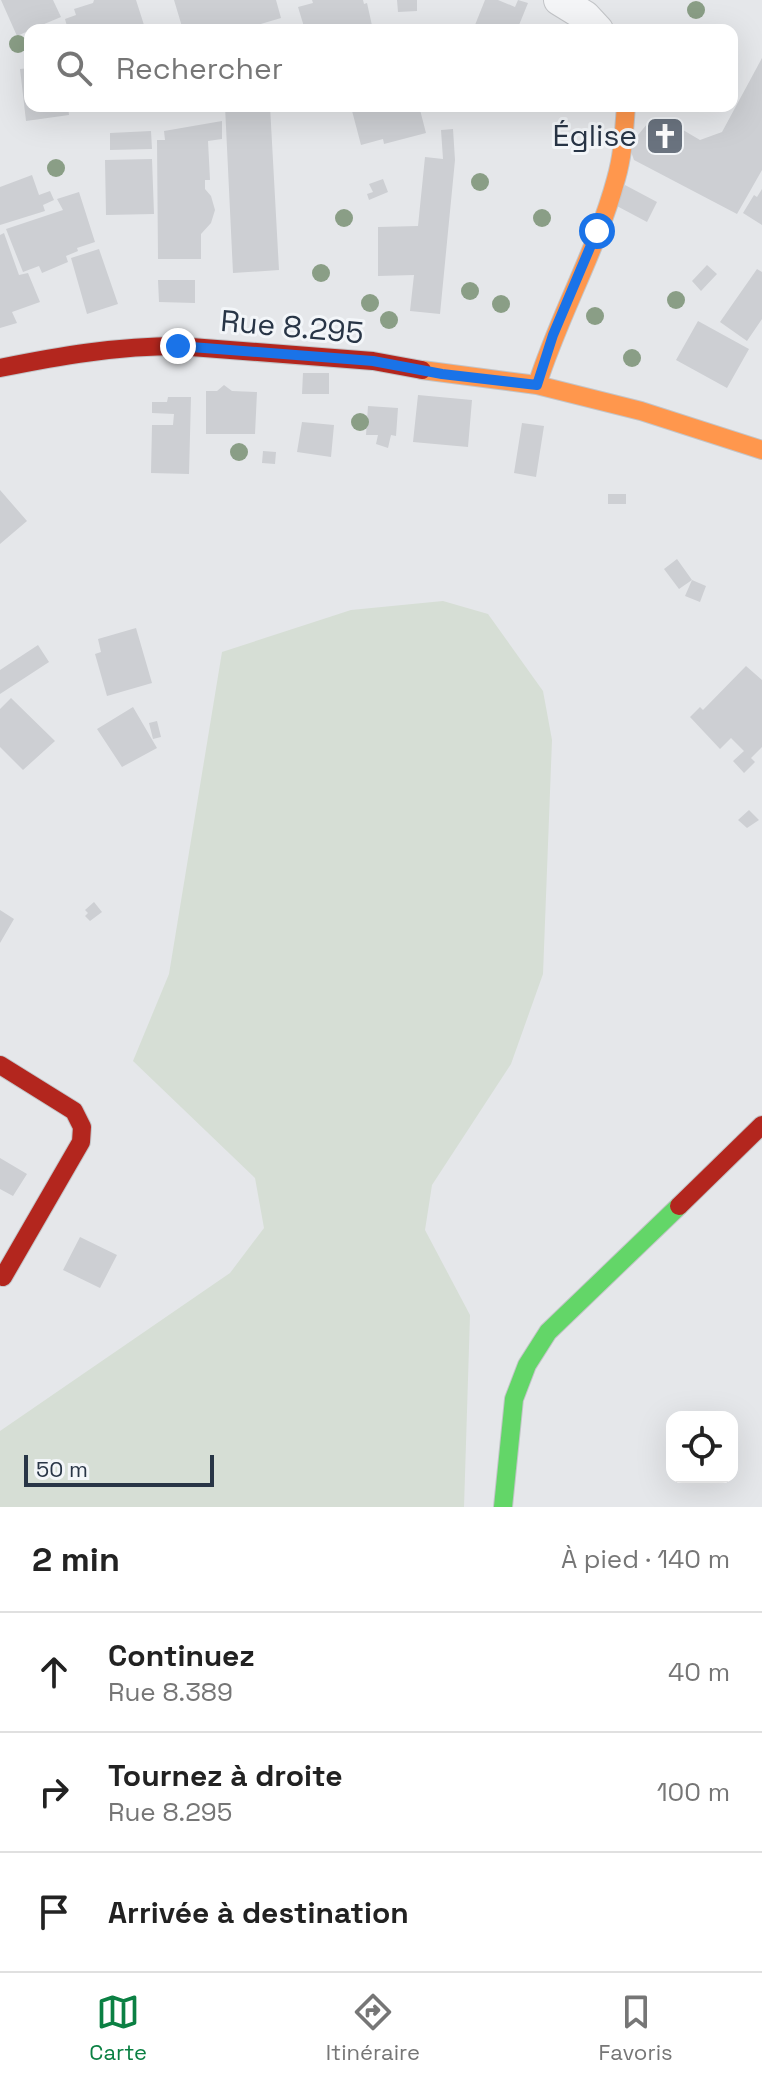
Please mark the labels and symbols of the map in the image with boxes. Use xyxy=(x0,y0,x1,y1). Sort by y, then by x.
church icon: Église xyxy=(644,115,686,157)
place label: Église xyxy=(553,116,637,155)
route start xyxy=(579,213,615,249)
street label: Rue 8.295 xyxy=(219,301,365,352)
route end xyxy=(160,328,196,364)
scale bar xyxy=(24,1451,214,1487)

